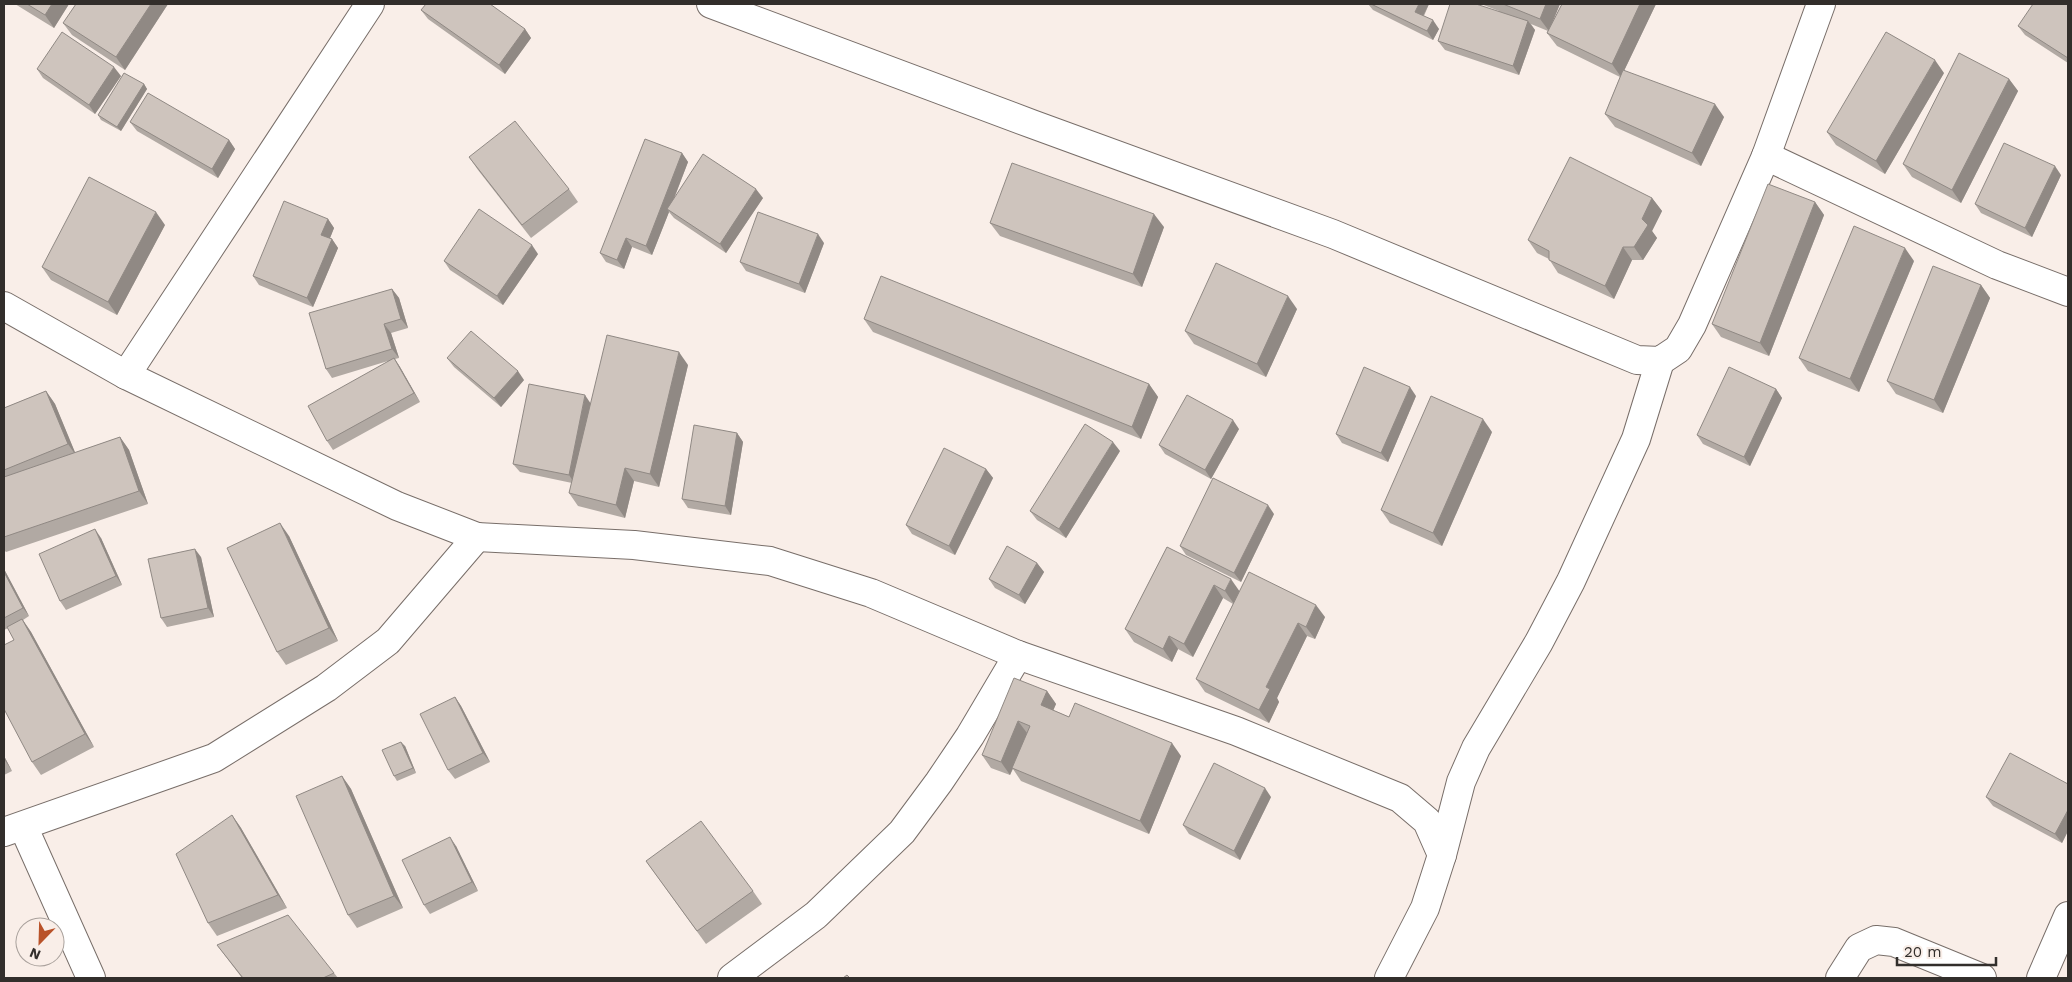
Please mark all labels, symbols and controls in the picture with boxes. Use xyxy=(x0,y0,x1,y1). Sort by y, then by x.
north arrow xyxy=(15,917,65,967)
scale bar xyxy=(1897,934,1996,966)
text: 20 m xyxy=(1904,943,1942,961)
text: N xyxy=(27,945,43,963)

